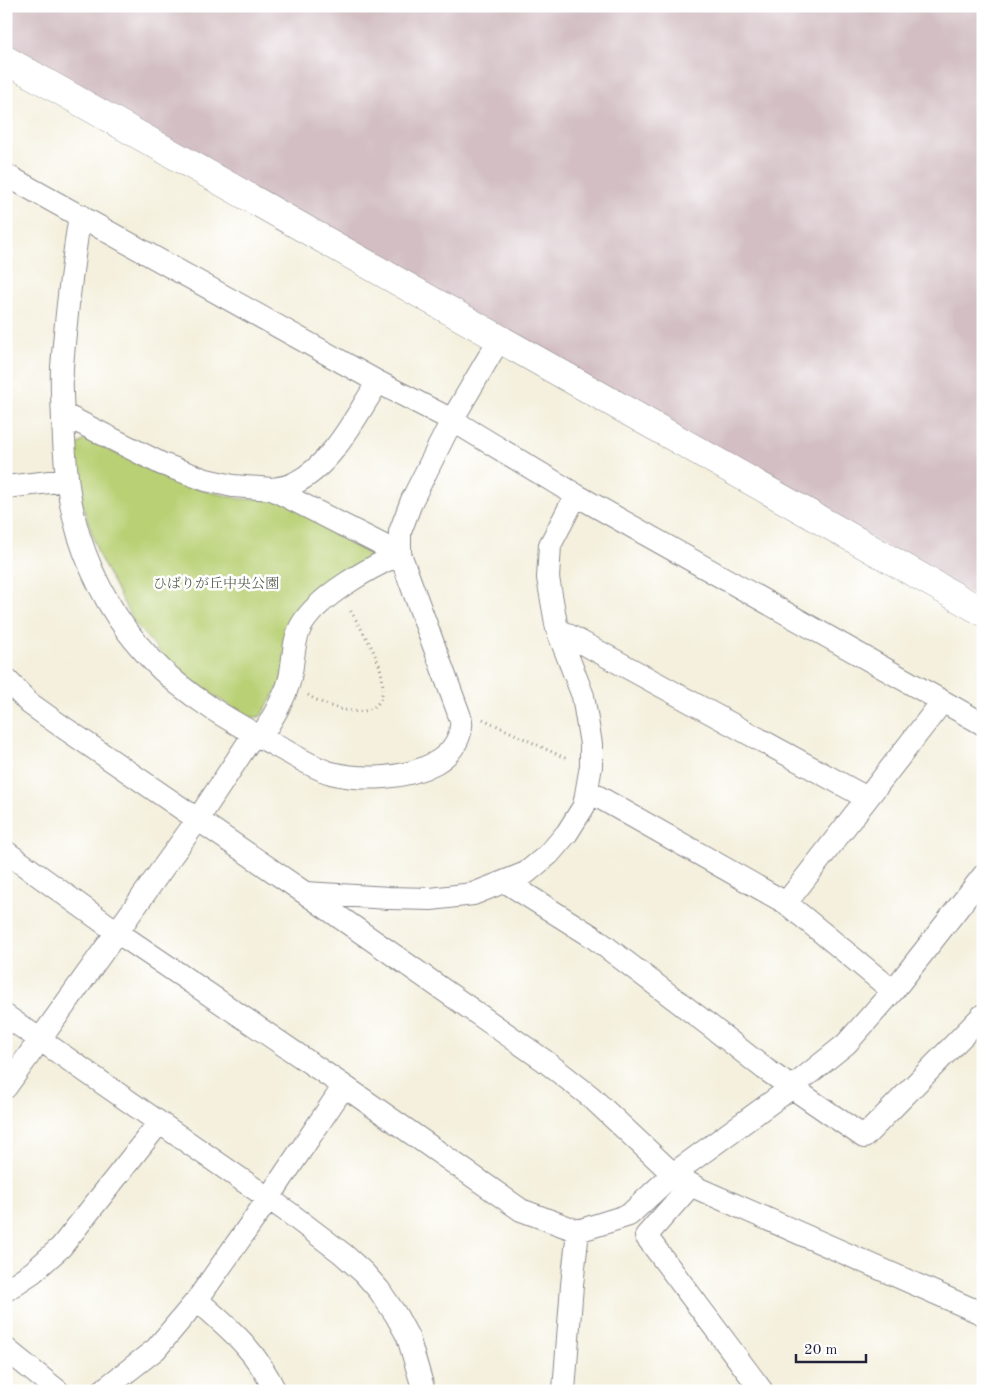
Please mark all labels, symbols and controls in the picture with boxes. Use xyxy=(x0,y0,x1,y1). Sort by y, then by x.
park label: ひばりが丘中央公園 xyxy=(153,576,279,591)
scale bar xyxy=(796,1332,866,1364)
text: 20 m xyxy=(804,1343,838,1358)

